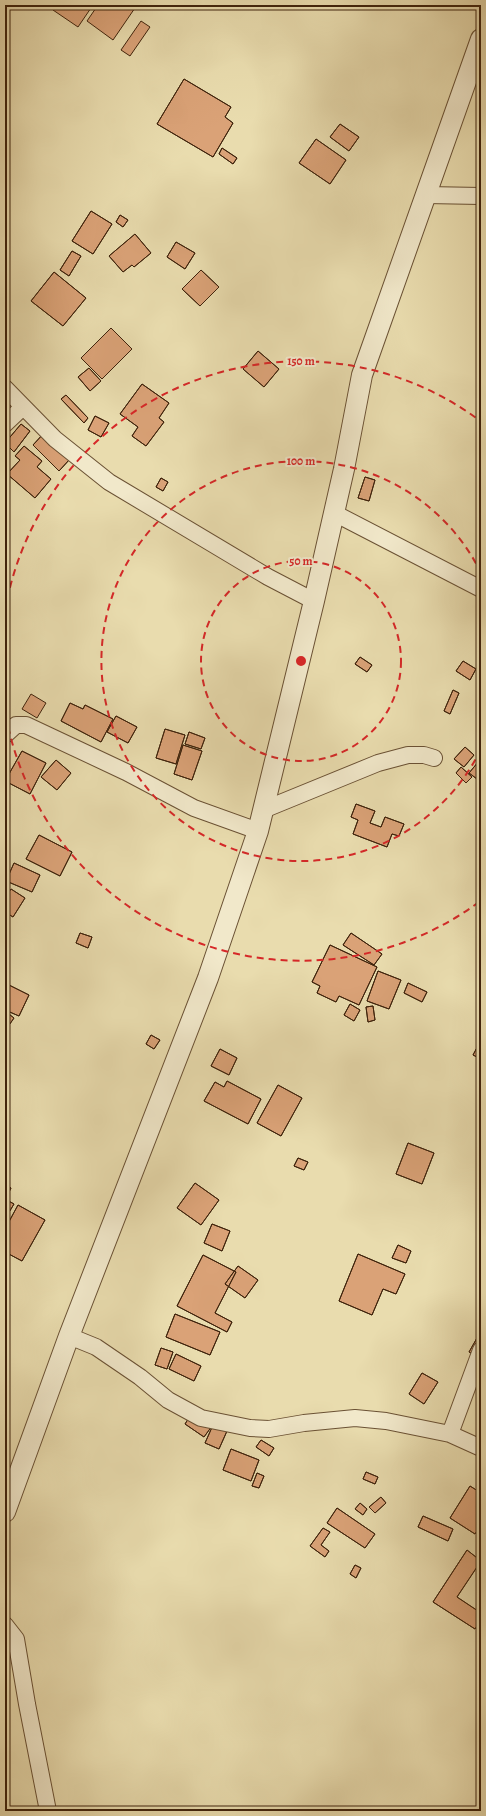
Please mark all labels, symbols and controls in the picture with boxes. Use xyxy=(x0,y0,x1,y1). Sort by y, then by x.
text: 150 m xyxy=(287,353,315,369)
text: 100 m xyxy=(287,453,315,469)
text: 50 m xyxy=(289,553,313,569)
centre of rings xyxy=(294,654,308,668)

